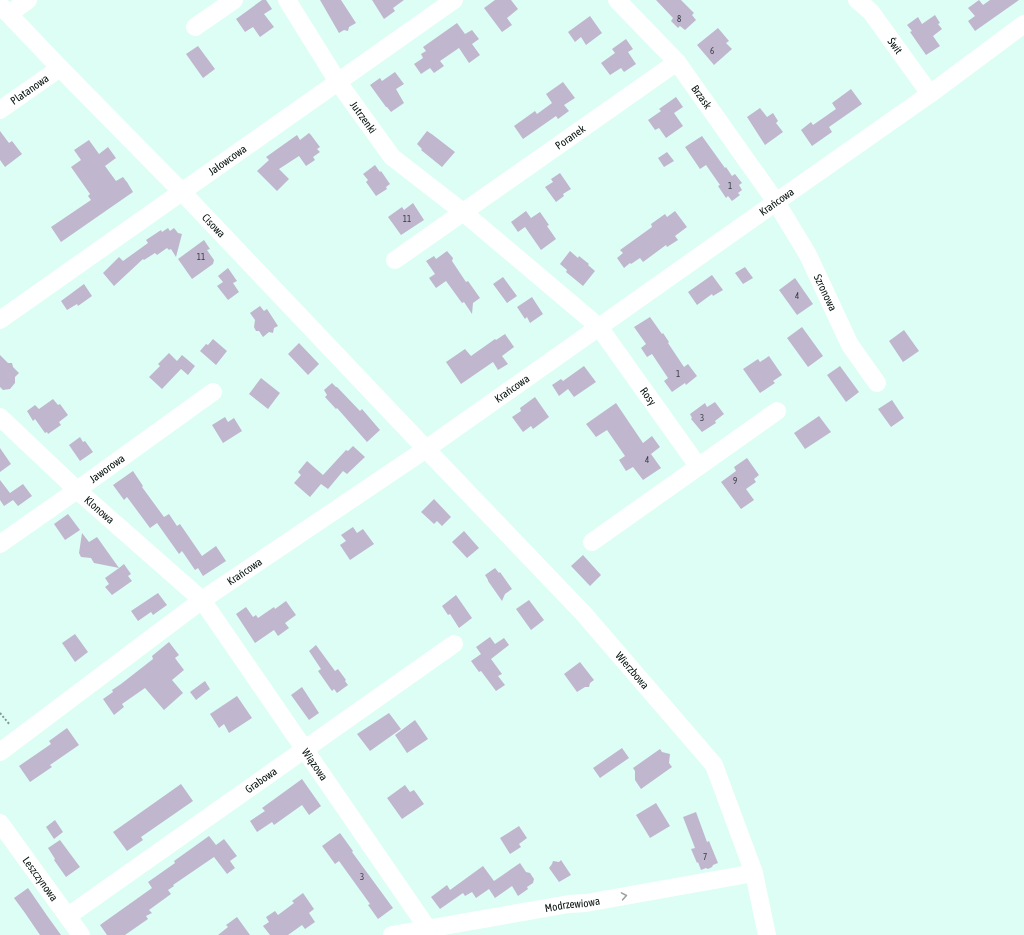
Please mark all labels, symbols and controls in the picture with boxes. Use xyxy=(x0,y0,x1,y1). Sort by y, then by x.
house number: 8 xyxy=(677,14,681,24)
street label: Świt xyxy=(885,35,905,56)
house number: 6 xyxy=(710,46,714,56)
street label: Platanowa xyxy=(8,72,51,107)
street label: Brzask xyxy=(689,83,714,111)
street label: Jutrzenki xyxy=(348,99,379,136)
street label: Poranek xyxy=(553,122,588,152)
street label: Jałowcowa xyxy=(206,142,249,177)
house number: 1 xyxy=(728,181,732,191)
street label: Krańcowa xyxy=(757,185,796,218)
street label: Cisowa xyxy=(200,211,228,240)
house number: 11 xyxy=(403,214,411,224)
house number: 11 xyxy=(197,252,205,262)
street label: Szronowa xyxy=(812,272,839,313)
house number: 4 xyxy=(795,291,799,301)
house number: 1 xyxy=(676,369,680,379)
street label: Krańcowa xyxy=(492,372,532,405)
street label: Rosy xyxy=(638,385,659,408)
house number: 3 xyxy=(700,413,704,423)
street label: Jaworowa xyxy=(87,452,127,485)
house number: 4 xyxy=(645,455,649,465)
house number: 9 xyxy=(733,476,737,486)
street label: Klonowa xyxy=(82,494,117,526)
street label: Krańcowa xyxy=(225,555,264,587)
street label: Wierzbowa xyxy=(613,649,651,691)
street label: Wiązowa xyxy=(300,746,330,783)
street label: Grabowa xyxy=(243,765,279,795)
house number: 7 xyxy=(703,852,707,862)
street label: Leszczynowa xyxy=(20,854,60,903)
house number: 3 xyxy=(360,872,364,882)
one-way arrow xyxy=(621,893,627,901)
street label: Modrzewiowa xyxy=(544,895,601,914)

